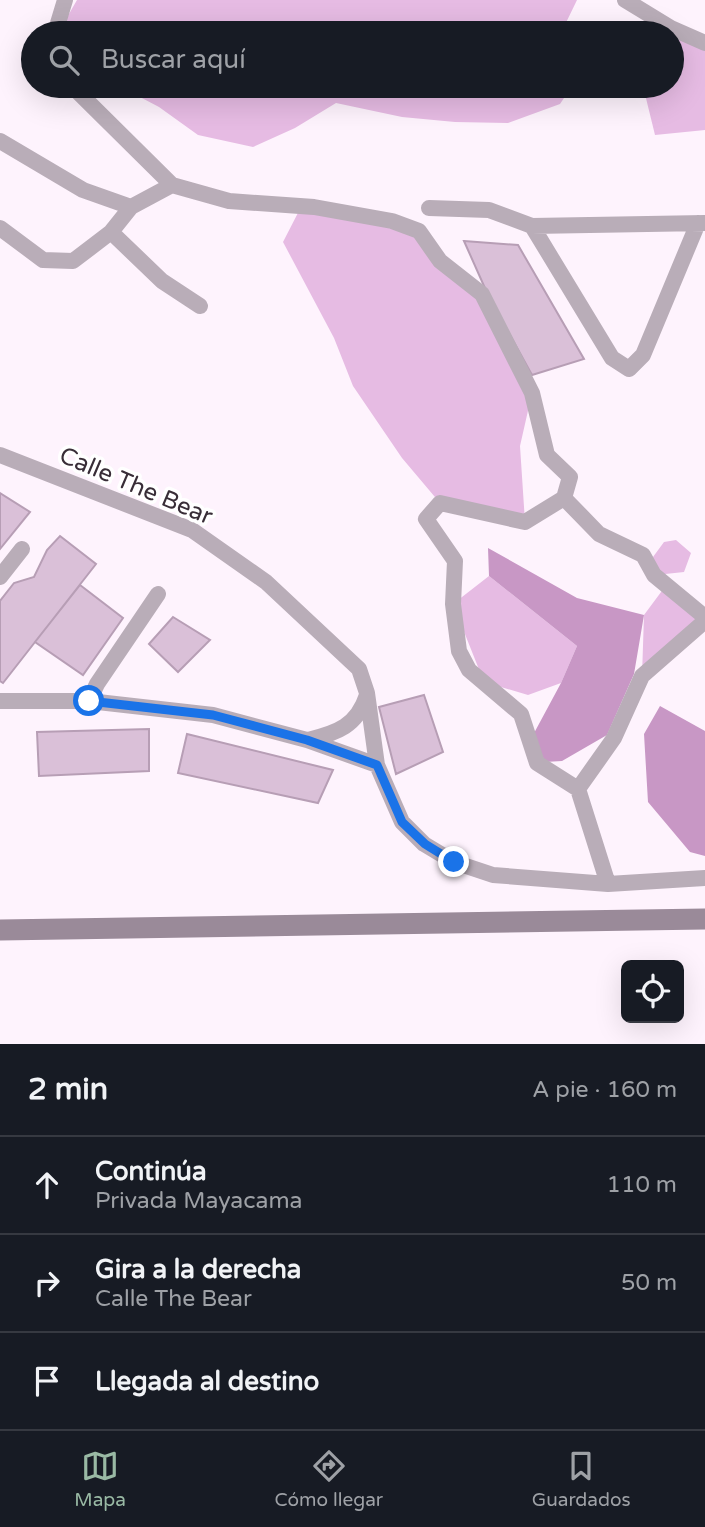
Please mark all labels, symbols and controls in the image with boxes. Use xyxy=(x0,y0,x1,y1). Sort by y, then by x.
search box xyxy=(21,21,684,98)
icon: search xyxy=(45,41,83,79)
text: Buscar aquí xyxy=(101,44,246,75)
street label: Calle The Bear xyxy=(55,441,218,532)
route start xyxy=(73,685,104,716)
route end xyxy=(438,846,469,877)
map controls xyxy=(621,960,684,1023)
button: locate xyxy=(621,960,684,1023)
text: 2 min xyxy=(28,1071,108,1108)
text: A pie · 160 m xyxy=(532,1076,677,1104)
text: Continúa xyxy=(95,1156,207,1187)
icon: ahead xyxy=(28,1166,66,1204)
text: 110 m xyxy=(607,1171,677,1199)
text: Privada Mayacama xyxy=(95,1187,303,1215)
text: Gira a la derecha xyxy=(95,1254,301,1285)
icon: right xyxy=(28,1264,66,1302)
text: 50 m xyxy=(621,1269,677,1297)
text: Calle The Bear xyxy=(95,1285,252,1313)
icon: arrive xyxy=(28,1362,66,1400)
text: Llegada al destino xyxy=(95,1366,319,1397)
tab: Mapa xyxy=(74,1447,126,1511)
tab: Cómo llegar xyxy=(275,1447,383,1511)
tab: Guardados xyxy=(532,1447,631,1511)

